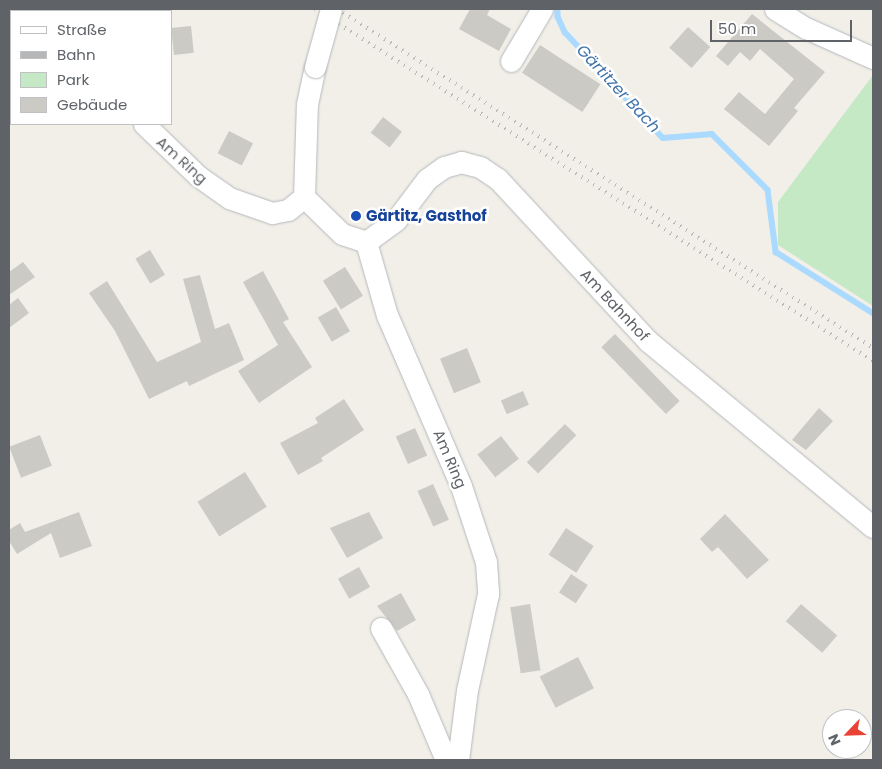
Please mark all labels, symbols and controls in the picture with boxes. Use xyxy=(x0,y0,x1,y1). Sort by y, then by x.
legend xyxy=(10,10,172,125)
scale bar xyxy=(712,10,854,42)
text: 50 m xyxy=(718,18,756,39)
text: Straße xyxy=(57,19,107,40)
water label: Gärtitzer Bach xyxy=(572,41,664,137)
text: Bahn xyxy=(57,44,96,65)
text: Park xyxy=(57,69,89,90)
text: Gebäude xyxy=(57,94,127,115)
street label: Am Ring xyxy=(153,133,211,187)
place label: Gärtitz, Gasthof xyxy=(366,207,487,225)
marker: Gärtitz, Gasthof xyxy=(350,210,362,222)
street label: Am Bahnhof xyxy=(577,265,653,345)
street label: Am Ring xyxy=(430,427,470,491)
north arrow xyxy=(822,709,872,759)
text: N xyxy=(823,731,845,749)

